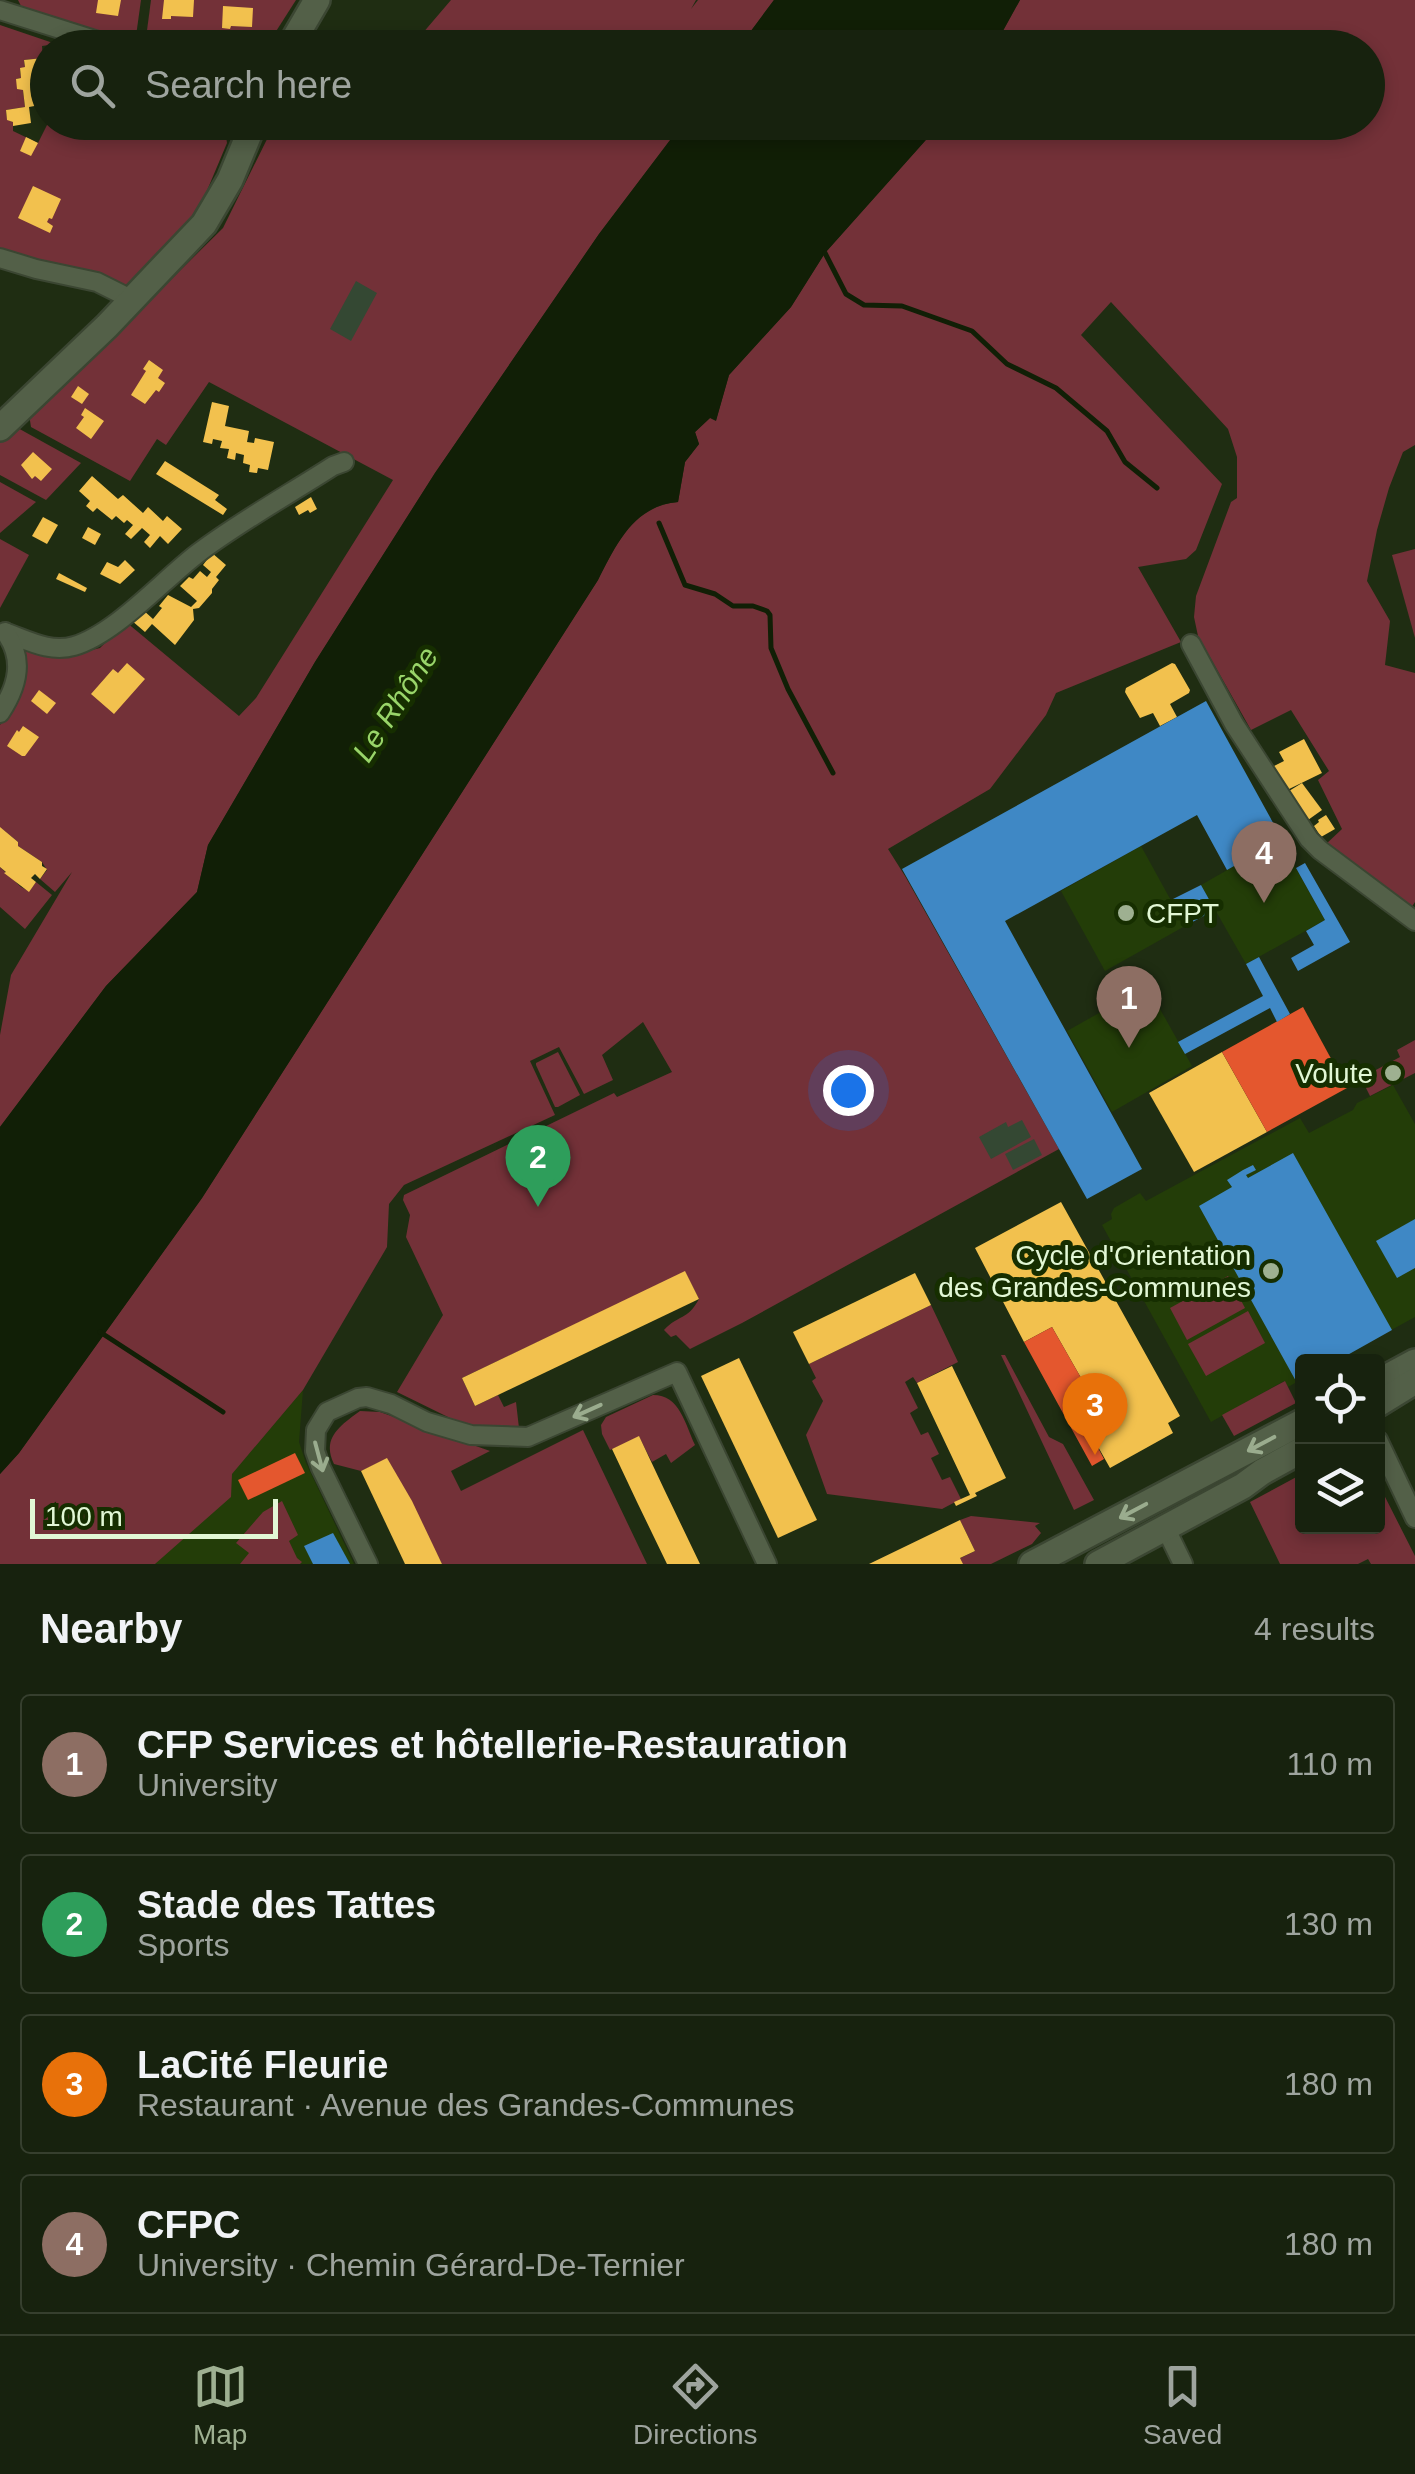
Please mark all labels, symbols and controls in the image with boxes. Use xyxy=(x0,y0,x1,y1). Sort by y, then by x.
search box xyxy=(30,30,1385,140)
icon: search xyxy=(65,58,120,113)
text: Search here xyxy=(145,64,352,106)
water label: Le Rhône xyxy=(346,640,444,768)
pin: 4 xyxy=(1232,820,1296,903)
place label: CFPT xyxy=(1146,898,1219,929)
marker: CFPT xyxy=(1115,902,1137,924)
pin: 1 xyxy=(1096,966,1162,1048)
place label: Volute xyxy=(1295,1058,1373,1089)
marker: Volute xyxy=(1382,1062,1404,1084)
your location xyxy=(823,1065,874,1116)
pin: 2 xyxy=(506,1124,570,1207)
place label: Cycle d'Orientation des Grandes-Communes xyxy=(938,1240,1251,1303)
marker: Cycle d'Orientation des Grandes-Communes xyxy=(1260,1260,1282,1282)
map controls xyxy=(1295,1354,1385,1534)
button: locate xyxy=(1295,1354,1385,1444)
pin: 3 xyxy=(1062,1372,1128,1455)
one-way arrow xyxy=(573,1403,603,1422)
one-way arrow xyxy=(1247,1435,1276,1454)
one-way arrow xyxy=(311,1440,330,1472)
button: layers xyxy=(1295,1444,1385,1534)
scale bar xyxy=(30,1494,278,1538)
text: 100 m xyxy=(45,1501,123,1532)
one-way arrow xyxy=(1119,1502,1149,1522)
text: Nearby xyxy=(40,1605,182,1652)
text: 4 results xyxy=(1254,1611,1375,1647)
text: CFP Services et hôtellerie-Restauration xyxy=(137,1724,848,1766)
text: 1 xyxy=(66,1746,83,1782)
text: 110 m xyxy=(1286,1746,1373,1782)
text: University xyxy=(137,1767,277,1803)
text: Stade des Tattes xyxy=(137,1884,436,1926)
text: 2 xyxy=(66,1906,83,1942)
text: 130 m xyxy=(1284,1906,1373,1942)
text: Sports xyxy=(137,1927,229,1963)
text: LaCité Fleurie xyxy=(137,2044,388,2086)
text: 3 xyxy=(66,2066,83,2102)
text: 180 m xyxy=(1284,2066,1373,2102)
text: Restaurant · Avenue des Grandes-Communes xyxy=(137,2087,795,2123)
text: CFPC xyxy=(137,2204,240,2246)
text: 4 xyxy=(66,2226,83,2262)
text: 180 m xyxy=(1284,2226,1373,2262)
text: University · Chemin Gérard-De-Ternier xyxy=(137,2247,685,2283)
tab: Map xyxy=(193,2359,248,2451)
tab: Directions xyxy=(633,2359,758,2451)
tab: Saved xyxy=(1143,2359,1222,2451)

